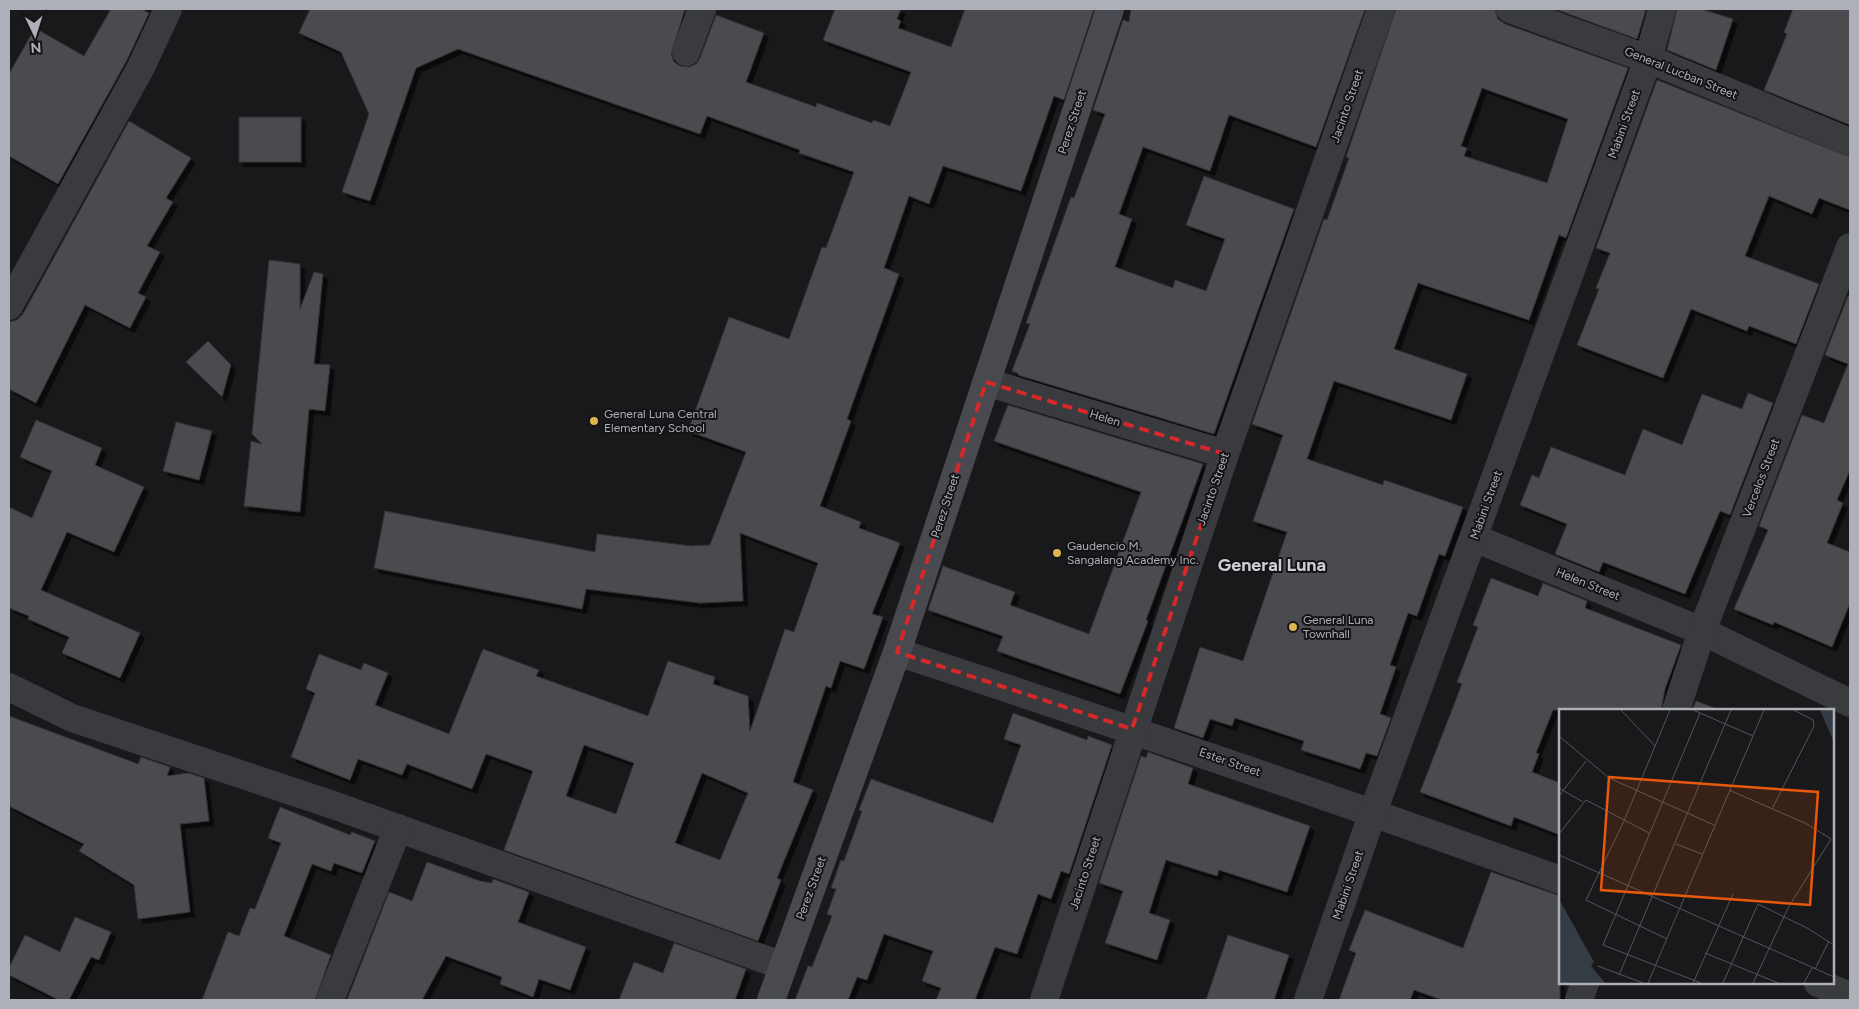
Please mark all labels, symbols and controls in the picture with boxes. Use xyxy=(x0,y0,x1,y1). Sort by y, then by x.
north arrow xyxy=(10,10,60,60)
text: N xyxy=(30,39,42,56)
street label: General Lucban Street xyxy=(1622,44,1740,102)
street label: Jacinto Street xyxy=(1328,67,1366,144)
street label: Mabini Street xyxy=(1605,87,1643,160)
street label: Perez Street xyxy=(1055,88,1089,156)
place label: General Luna Central Elementary School xyxy=(604,407,717,435)
street label: Helen xyxy=(1088,407,1122,429)
marker: General Luna Central Elementary School xyxy=(588,415,600,427)
street label: Vercelos Street xyxy=(1740,436,1783,519)
street label: Jacinto Street xyxy=(1194,450,1232,527)
street label: Mabini Street xyxy=(1467,468,1505,541)
street label: Perez Street xyxy=(928,472,962,540)
place label: Gaudencio M. Sangalang Academy Inc. xyxy=(1067,539,1198,567)
marker: Gaudencio M. Sangalang Academy Inc. xyxy=(1051,547,1063,559)
district label: General Luna xyxy=(1218,554,1326,576)
street label: Helen Street xyxy=(1554,565,1623,603)
place label: General Luna Townhall xyxy=(1303,613,1373,641)
marker: General Luna Townhall xyxy=(1287,621,1299,633)
inset map xyxy=(1559,709,1834,984)
street label: Ester Street xyxy=(1197,745,1263,779)
street label: Jacinto Street xyxy=(1067,834,1104,911)
street label: Mabini Street xyxy=(1330,848,1367,921)
street label: Perez Street xyxy=(793,854,829,922)

